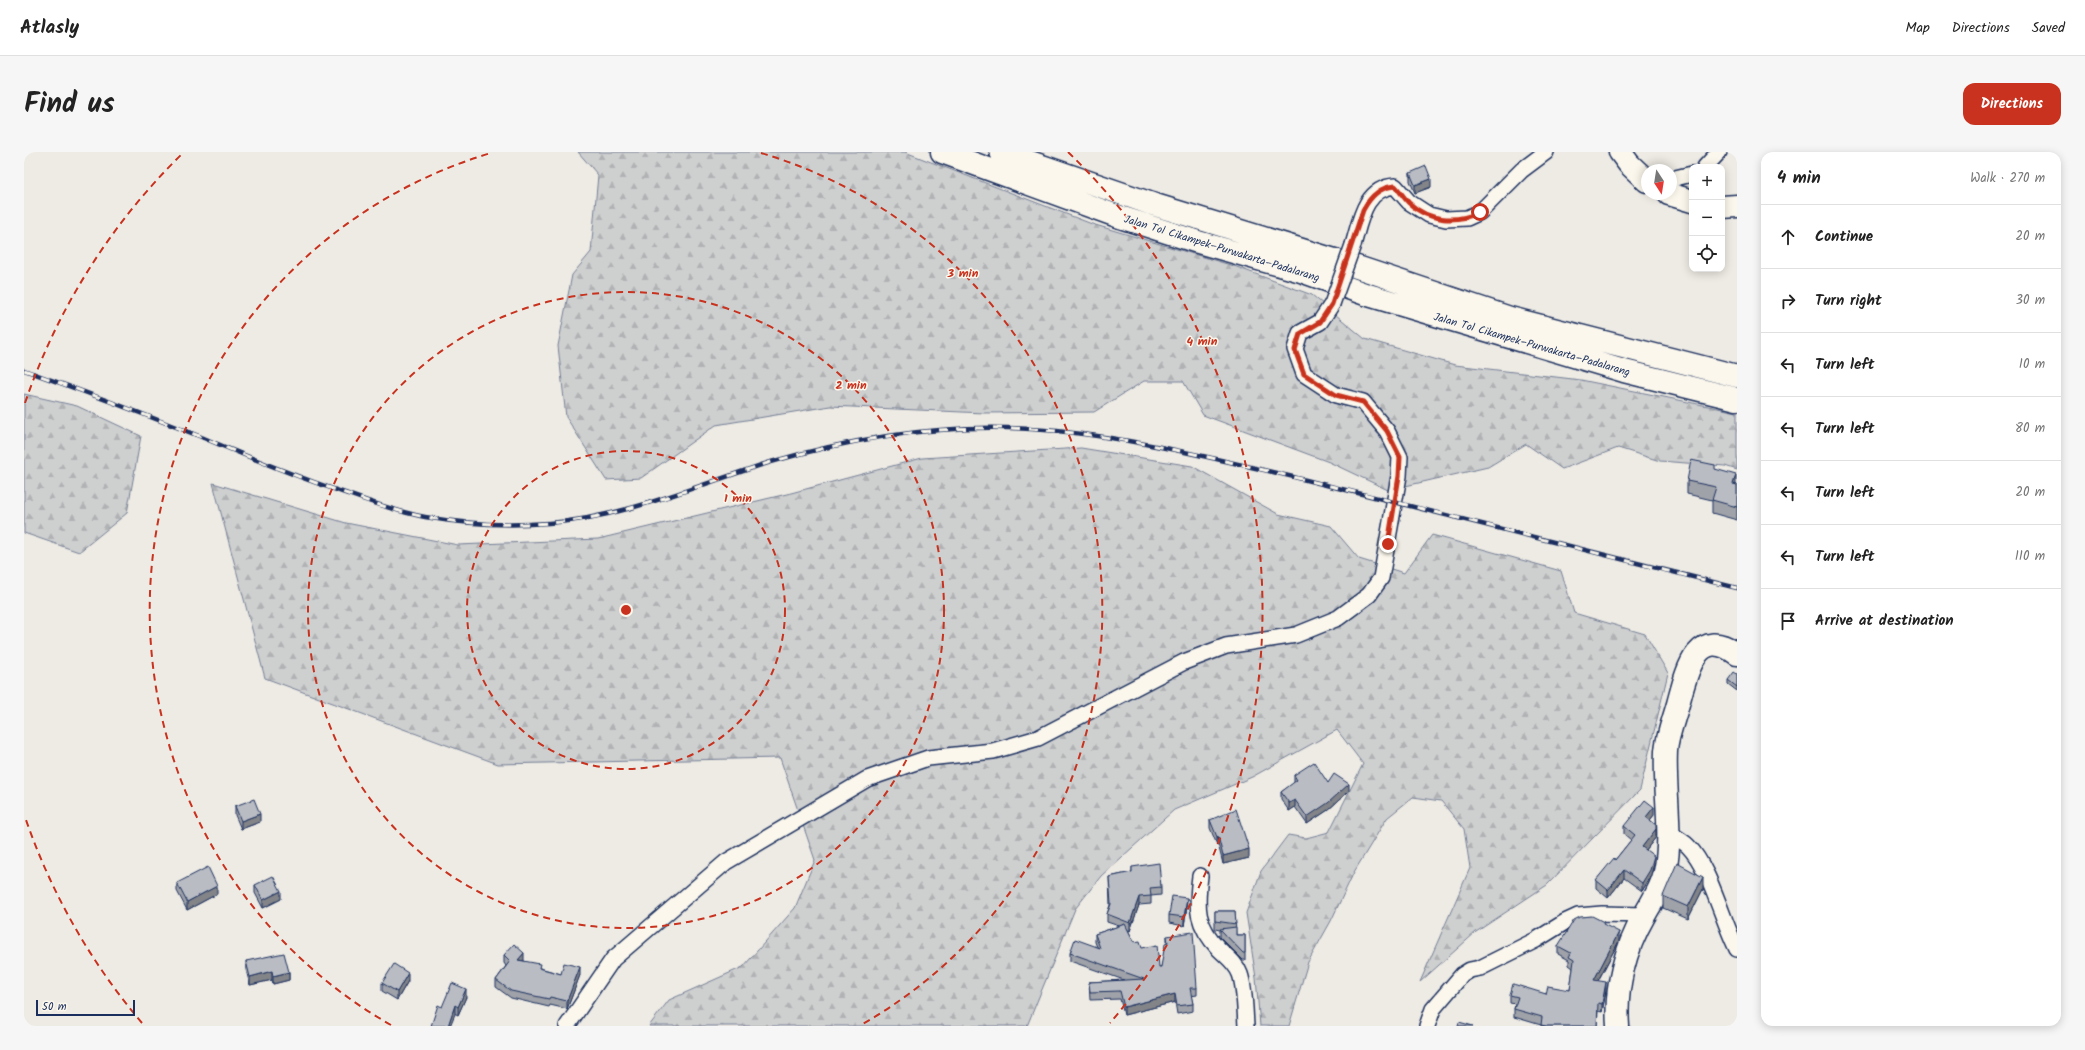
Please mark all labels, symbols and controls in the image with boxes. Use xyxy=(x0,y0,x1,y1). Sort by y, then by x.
text: Atlasly xyxy=(20,13,79,43)
text: Map xyxy=(1905,17,1930,39)
text: Directions xyxy=(1952,17,2010,39)
text: Saved xyxy=(2032,17,2065,39)
text: Find us xyxy=(24,82,115,127)
button: Directions xyxy=(1963,83,2061,125)
north arrow xyxy=(1641,164,1677,200)
map controls xyxy=(1689,164,1725,272)
button: + xyxy=(1689,164,1725,200)
text: 4 min xyxy=(1777,165,1821,192)
text: Walk · 270 m xyxy=(1970,168,2045,189)
button: − xyxy=(1689,200,1725,236)
route start xyxy=(1471,203,1489,221)
street label: Jalan Tol Cikampek–Purwakarta–Padalarang xyxy=(1122,211,1322,287)
text: Continue xyxy=(1815,225,1873,249)
icon: ahead xyxy=(1777,226,1799,248)
text: 20 m xyxy=(2015,226,2045,247)
button: locate xyxy=(1689,236,1725,272)
text: 3 min xyxy=(947,264,979,283)
text: Turn right xyxy=(1815,289,1882,313)
icon: right xyxy=(1777,290,1799,312)
text: 30 m xyxy=(2016,290,2045,311)
street label: Jalan Tol Cikampek–Purwakarta–Padalarang xyxy=(1431,308,1632,382)
text: 4 min xyxy=(1187,332,1218,351)
text: Turn left xyxy=(1815,353,1875,377)
icon: left xyxy=(1777,354,1799,376)
text: 10 m xyxy=(2019,354,2045,375)
text: 2 min xyxy=(835,376,867,395)
text: Turn left xyxy=(1815,417,1875,441)
icon: left xyxy=(1777,418,1799,440)
text: 80 m xyxy=(2015,418,2045,439)
text: Turn left xyxy=(1815,481,1875,505)
icon: left xyxy=(1777,482,1799,504)
text: 20 m xyxy=(2015,482,2045,503)
text: 1 min xyxy=(724,489,752,508)
route end xyxy=(1379,535,1397,553)
text: Turn left xyxy=(1815,545,1875,569)
icon: left xyxy=(1777,546,1799,568)
text: 110 m xyxy=(2015,546,2045,567)
centre of rings xyxy=(619,603,633,617)
text: Arrive at destination xyxy=(1815,609,1954,633)
icon: arrive xyxy=(1777,610,1799,632)
scale bar xyxy=(36,998,135,1017)
text: 50 m xyxy=(42,998,67,1016)

